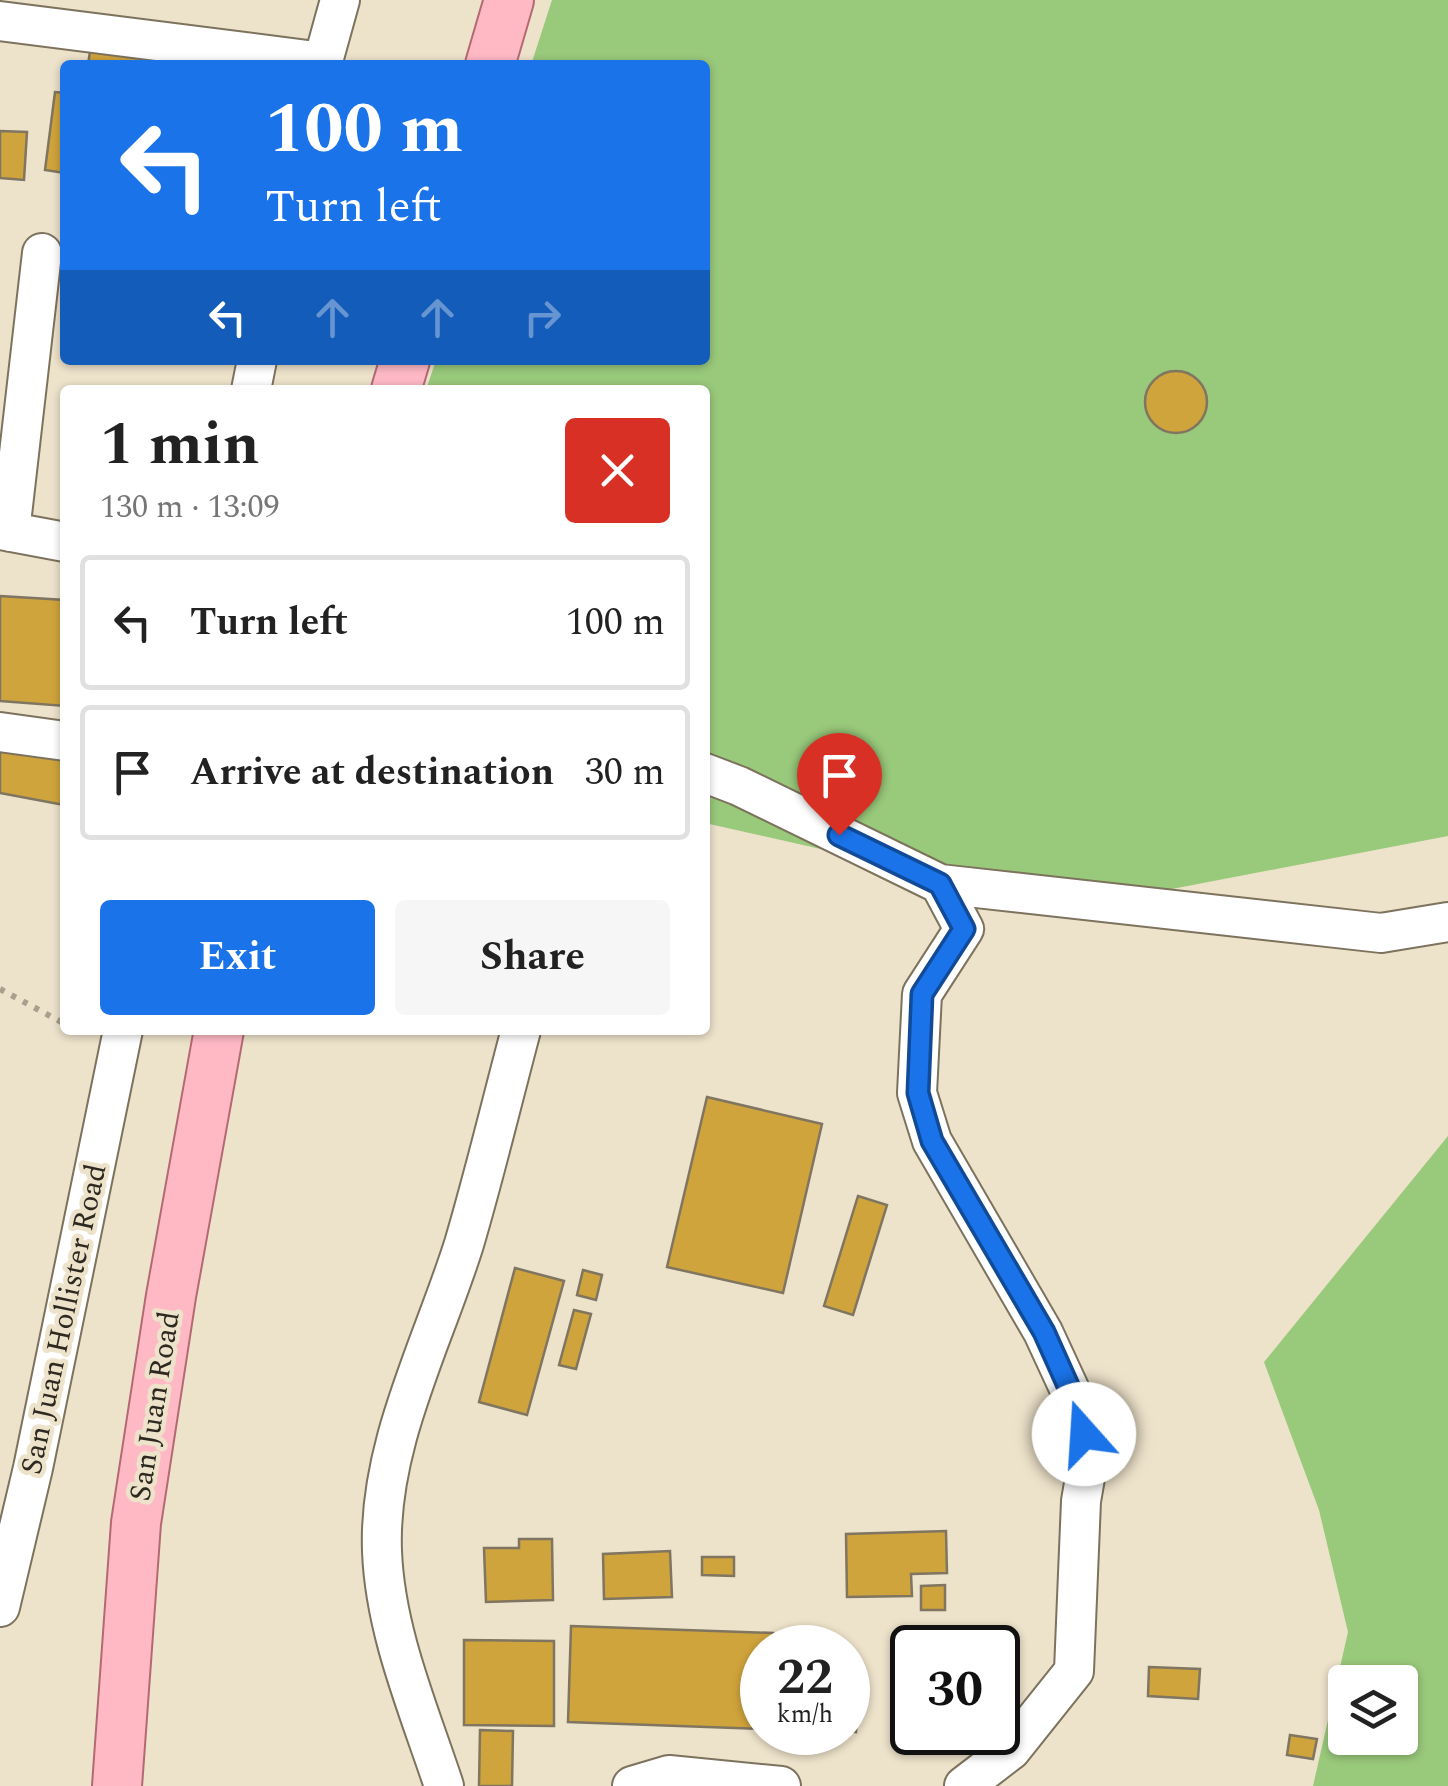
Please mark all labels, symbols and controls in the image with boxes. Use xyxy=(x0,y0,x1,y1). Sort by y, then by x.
text: 100 m xyxy=(265,77,463,183)
icon: left xyxy=(100,100,230,230)
text: Turn left xyxy=(265,173,442,242)
icon: left xyxy=(200,290,255,345)
icon: ahead xyxy=(305,290,360,345)
icon: ahead xyxy=(410,290,465,345)
icon: right xyxy=(515,290,570,345)
text: 1 min xyxy=(100,399,260,491)
button: close xyxy=(565,418,670,523)
text: 130 m · 13:09 xyxy=(100,483,280,532)
text: Turn left xyxy=(190,594,348,652)
text: 100 m xyxy=(566,594,665,652)
icon: left xyxy=(105,595,160,650)
pin xyxy=(797,733,882,836)
text: Arrive at destination xyxy=(190,744,554,802)
text: 30 m xyxy=(585,744,665,802)
icon: arrive xyxy=(105,745,160,800)
icon: arrive xyxy=(812,748,867,803)
button: Exit xyxy=(100,900,375,1015)
button: Share xyxy=(395,900,670,1015)
street label: San Juan Hollister Road xyxy=(9,1160,119,1479)
street label: San Juan Road xyxy=(117,1308,193,1504)
position arrow xyxy=(1032,1382,1136,1486)
speed limit sign: 30 xyxy=(890,1625,1020,1755)
text: 22 xyxy=(777,1640,833,1716)
map controls xyxy=(1328,1665,1418,1755)
button: layers xyxy=(1328,1665,1418,1755)
text: km/h xyxy=(777,1696,833,1734)

